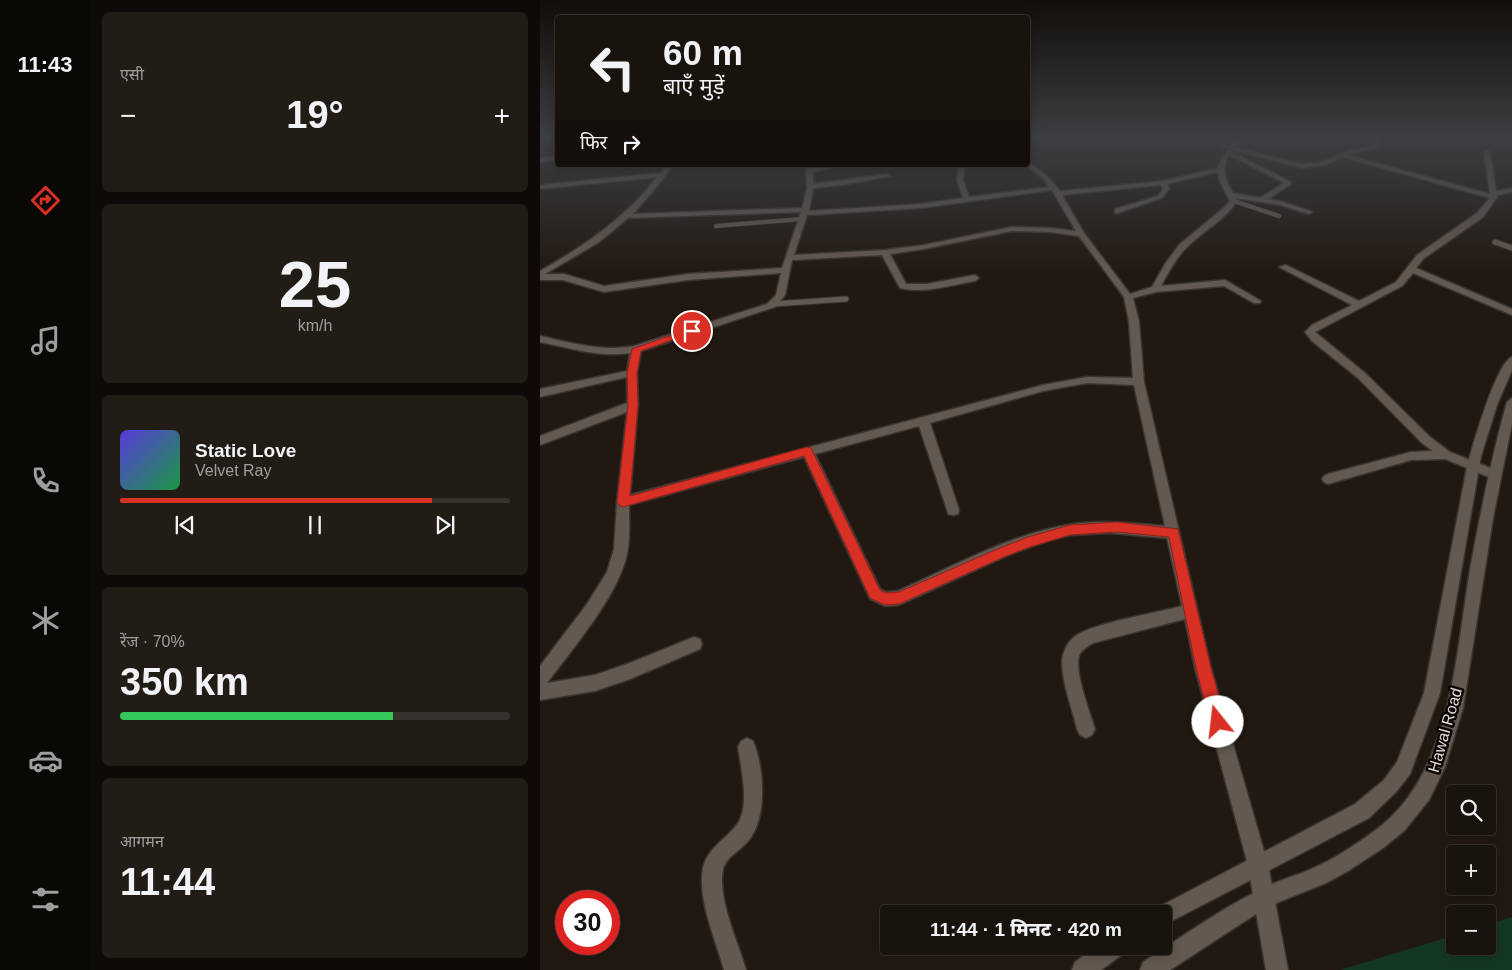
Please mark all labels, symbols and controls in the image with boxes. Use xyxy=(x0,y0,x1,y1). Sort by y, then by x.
text: 60 m xyxy=(663,33,743,72)
icon: left xyxy=(580,35,645,100)
text: 11:43 xyxy=(17,52,73,77)
text: एसी xyxy=(120,66,144,83)
text: बाएँ मुड़ें xyxy=(663,74,724,99)
text: 19° xyxy=(286,94,344,136)
text: − xyxy=(120,100,136,131)
text: + xyxy=(494,100,510,131)
icon: right xyxy=(617,130,645,158)
text: फिर xyxy=(580,132,607,153)
icon: directions xyxy=(28,183,63,218)
text: 25 xyxy=(279,248,351,321)
pin xyxy=(671,310,713,352)
text: km/h xyxy=(298,317,332,334)
icon: arrive xyxy=(678,317,706,345)
icon: music xyxy=(28,323,63,358)
text: Static Love xyxy=(195,440,296,461)
text: Velvet Ray xyxy=(195,462,271,479)
icon: phone xyxy=(28,463,63,498)
icon: previous xyxy=(171,511,199,539)
icon: pause xyxy=(301,511,329,539)
icon: next xyxy=(431,511,459,539)
icon: climate xyxy=(28,603,63,638)
text: रेंज · 70% xyxy=(120,633,185,650)
text: 350 km xyxy=(120,661,249,703)
street label: Hawal Road xyxy=(1425,686,1465,774)
position arrow xyxy=(1191,695,1243,747)
icon: car xyxy=(28,743,63,778)
map controls xyxy=(1446,785,1496,955)
button: search xyxy=(1446,785,1496,835)
text: आगमन xyxy=(120,833,164,850)
button: + xyxy=(1446,845,1496,895)
text: 11:44 xyxy=(120,861,215,903)
icon: filters xyxy=(28,882,63,917)
speed limit sign: 30 xyxy=(555,890,620,955)
button: − xyxy=(1446,905,1496,955)
text: 11:44 · 1 मिनट · 420 m xyxy=(930,919,1122,940)

